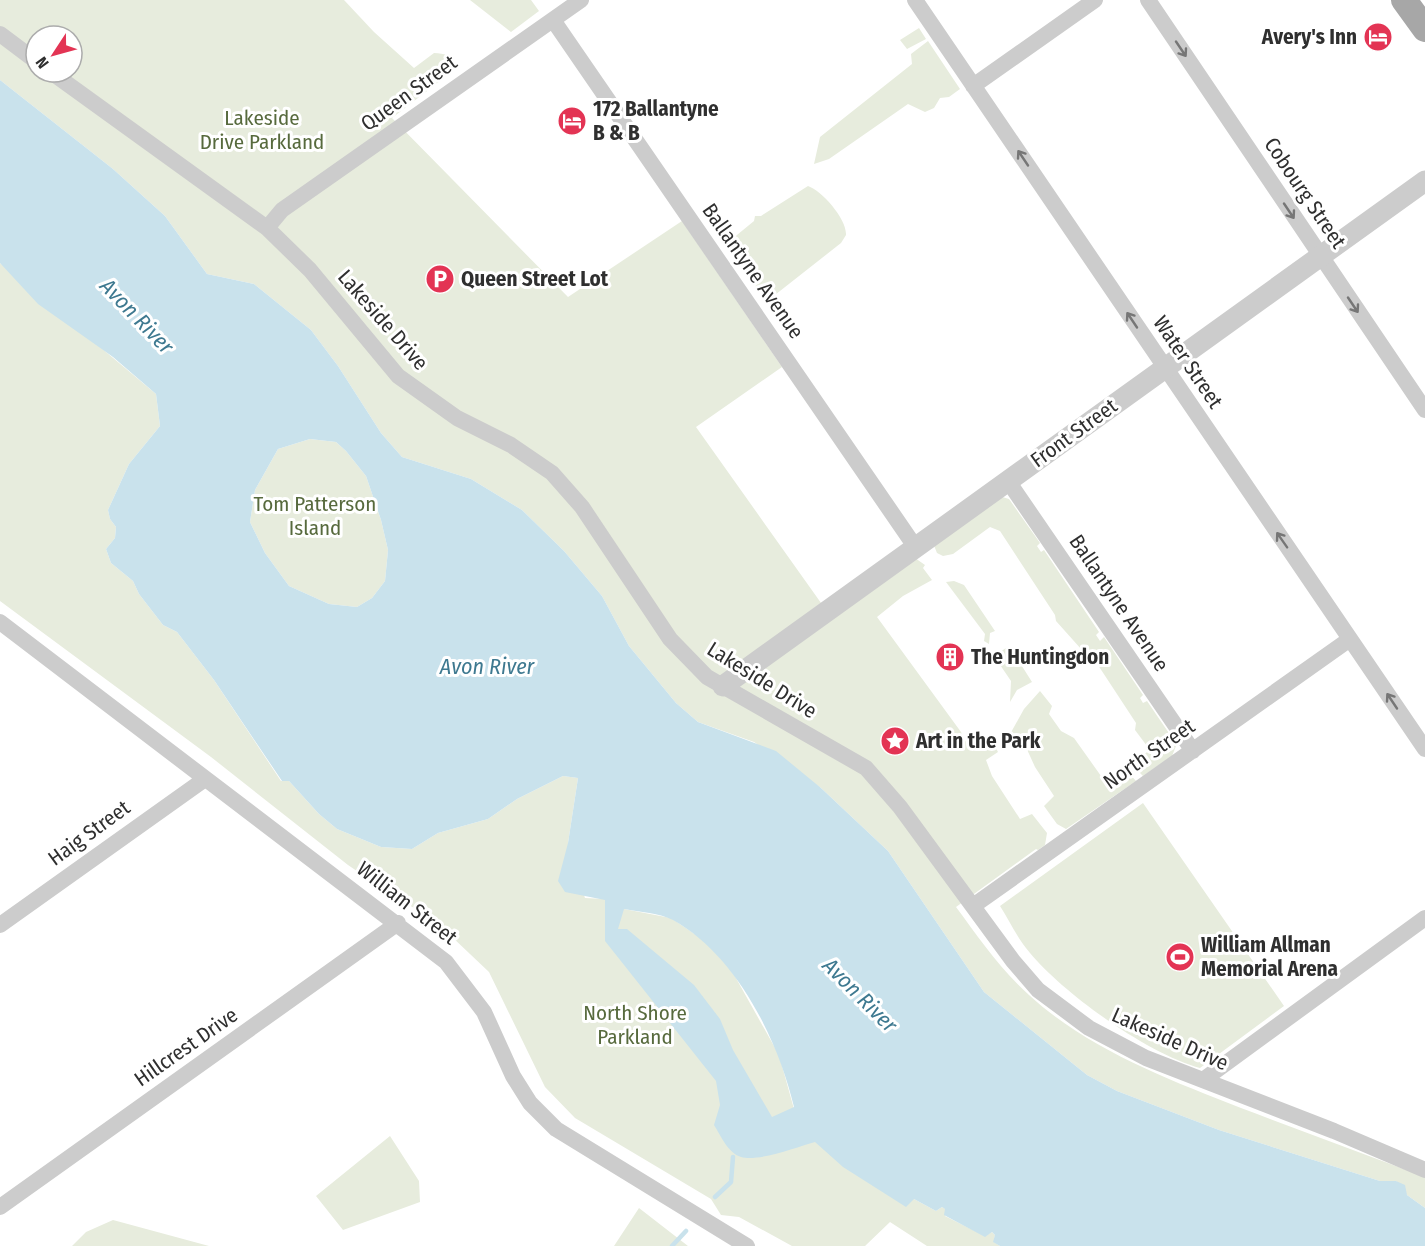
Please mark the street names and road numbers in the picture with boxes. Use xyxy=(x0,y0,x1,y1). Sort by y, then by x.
street label: Queen Street xyxy=(356,49,462,137)
street label: Cobourg Street xyxy=(1258,133,1352,253)
street label: Ballantyne Avenue xyxy=(697,198,809,344)
street label: Lakeside Drive xyxy=(332,264,434,376)
street label: Water Street xyxy=(1148,311,1229,413)
street label: Front Street xyxy=(1026,393,1123,473)
street label: Ballantyne Avenue xyxy=(1064,530,1174,676)
street label: Lakeside Drive xyxy=(702,636,822,724)
street label: North Street xyxy=(1098,713,1200,795)
street label: Haig Street xyxy=(43,795,135,871)
street label: William Street xyxy=(352,856,463,950)
street label: Hillcrest Drive xyxy=(129,1002,243,1092)
street label: Lakeside Drive xyxy=(1108,1002,1232,1076)

